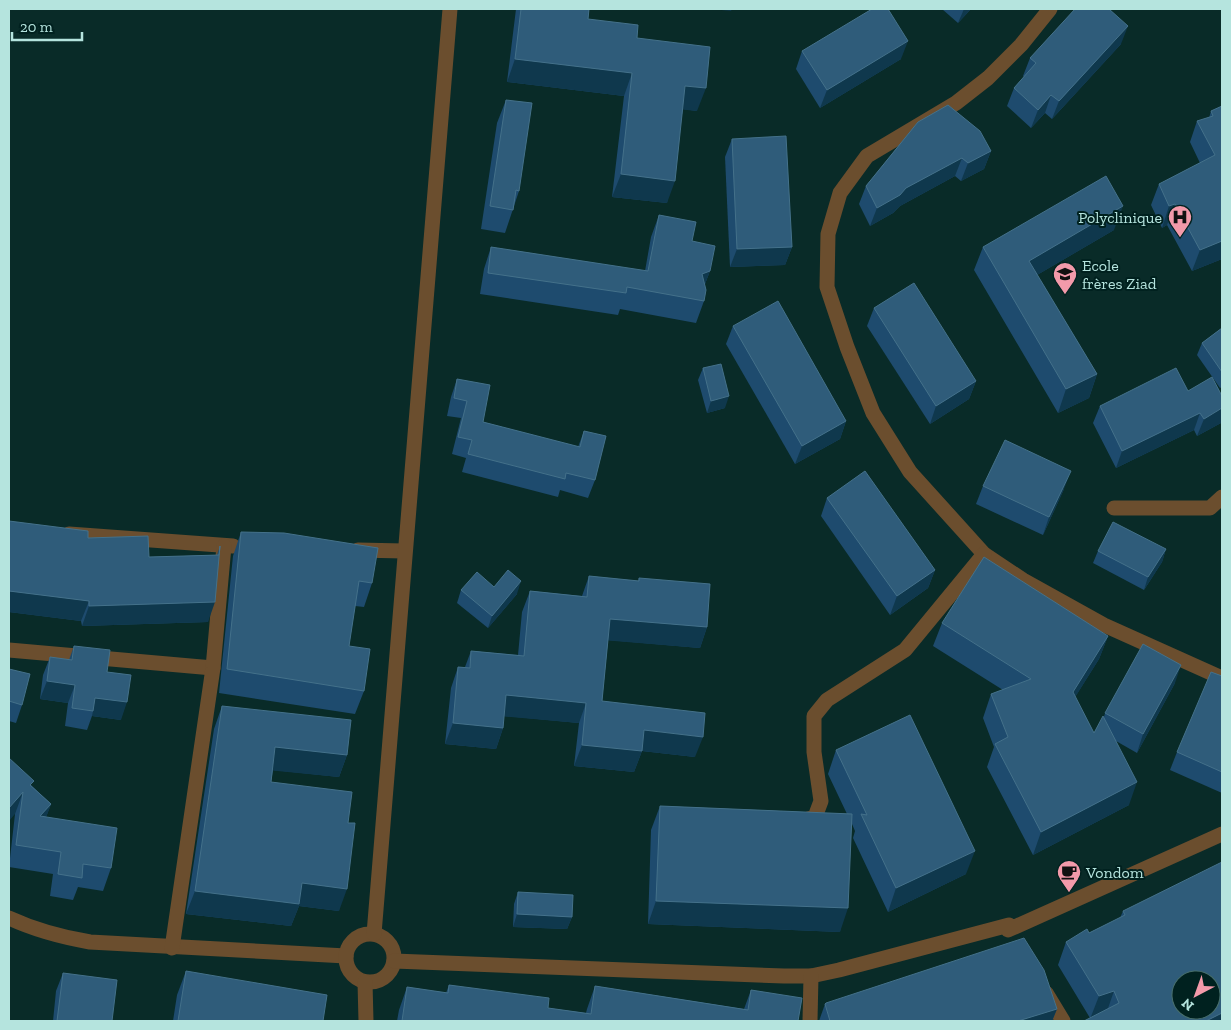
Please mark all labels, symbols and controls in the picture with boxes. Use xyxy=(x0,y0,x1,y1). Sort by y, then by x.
scale bar xyxy=(12,10,82,42)
text: 20 m xyxy=(20,18,53,36)
hospital icon: Polyclinique xyxy=(1167,204,1193,238)
place label: Polyclinique xyxy=(1078,208,1162,227)
place label: Ecole frères Ziad xyxy=(1082,256,1157,293)
school or university icon: Ecole frères Ziad xyxy=(1052,261,1078,295)
cafe icon: Vondom xyxy=(1056,859,1082,893)
place label: Vondom xyxy=(1085,863,1144,882)
north arrow xyxy=(1171,970,1221,1020)
text: N xyxy=(1178,994,1197,1014)

